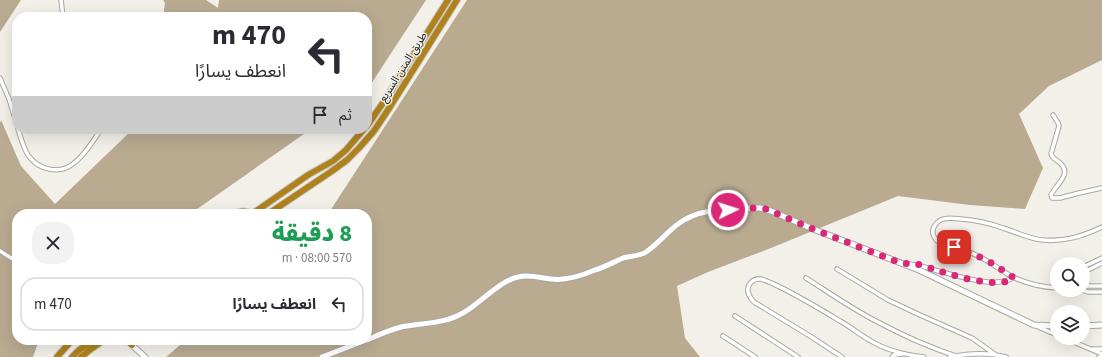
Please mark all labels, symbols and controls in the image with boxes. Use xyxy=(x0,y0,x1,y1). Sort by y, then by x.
text: 470 m xyxy=(212,15,286,55)
icon: left xyxy=(300,28,352,80)
street label: طريق المتن السريع xyxy=(375,29,431,105)
text: انعطف يسارًا xyxy=(195,59,286,84)
icon: arrive xyxy=(309,104,331,126)
text: ثم xyxy=(339,105,352,126)
position arrow xyxy=(707,189,749,231)
text: 8 دقيقة xyxy=(272,216,352,251)
button: close xyxy=(32,222,74,264)
pin xyxy=(937,230,971,264)
icon: arrive xyxy=(943,236,965,258)
text: 570 m · 08:00 xyxy=(282,249,352,267)
map controls xyxy=(1050,257,1090,345)
button: search xyxy=(1050,257,1090,297)
icon: left xyxy=(328,293,350,315)
text: 470 m xyxy=(34,294,72,315)
text: انعطف يسارًا xyxy=(232,294,316,315)
button: layers xyxy=(1050,305,1090,345)

